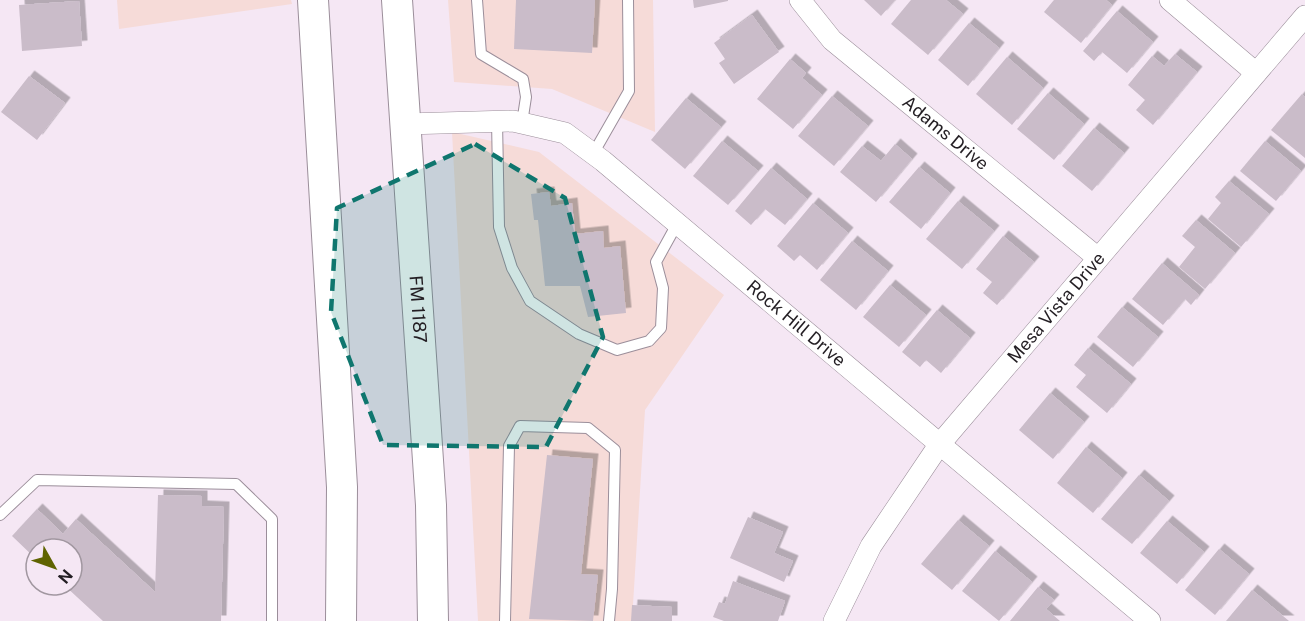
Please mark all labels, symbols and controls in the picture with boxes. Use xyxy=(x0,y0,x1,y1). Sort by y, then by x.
street label: Adams Drive xyxy=(898,91,993,174)
street label: Mesa Vista Drive xyxy=(1003,248,1109,367)
street label: FM 1187 xyxy=(406,275,431,344)
street label: Rock Hill Drive xyxy=(743,276,850,371)
north arrow xyxy=(24,537,84,597)
text: N xyxy=(54,565,76,587)

